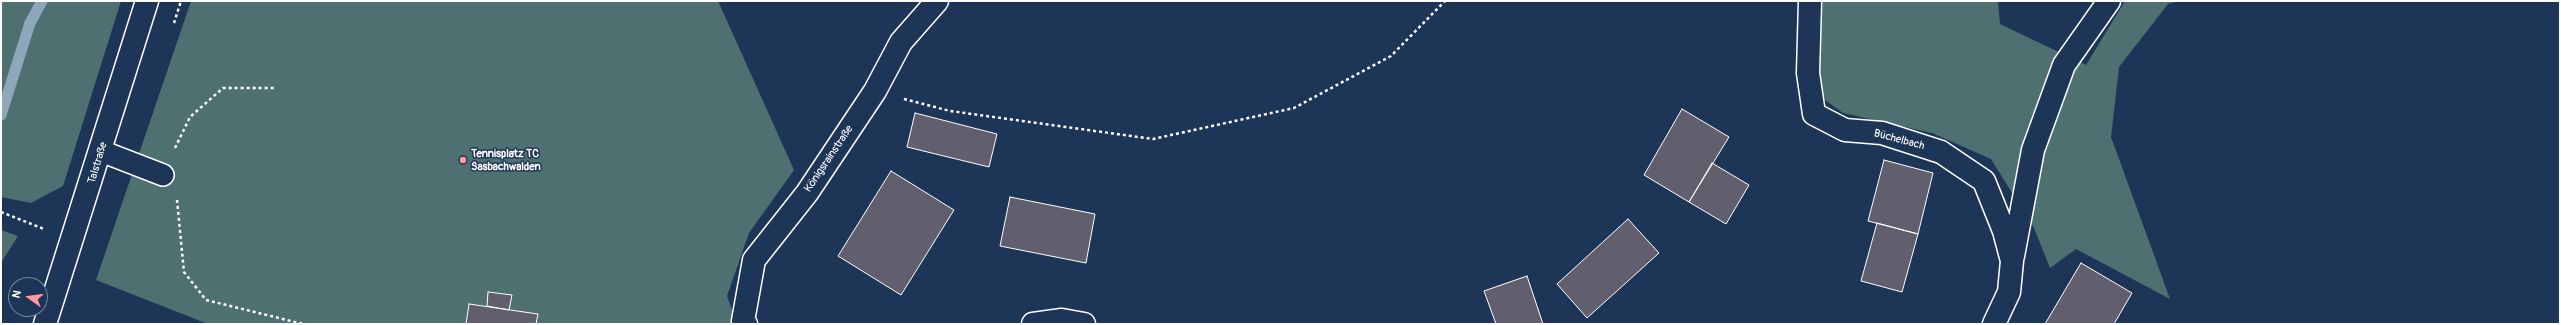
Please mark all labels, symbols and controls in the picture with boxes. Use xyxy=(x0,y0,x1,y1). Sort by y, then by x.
street label: Königsrainstraße xyxy=(802,123,856,195)
street label: Büchelbach xyxy=(1872,127,1926,153)
street label: Talstraße xyxy=(85,141,111,185)
place label: Tennisplatz TC Sasbachwalden xyxy=(471,147,541,173)
marker: Tennisplatz TC Sasbachwalden xyxy=(458,155,468,165)
north arrow xyxy=(8,277,48,317)
text: N xyxy=(10,289,24,299)

